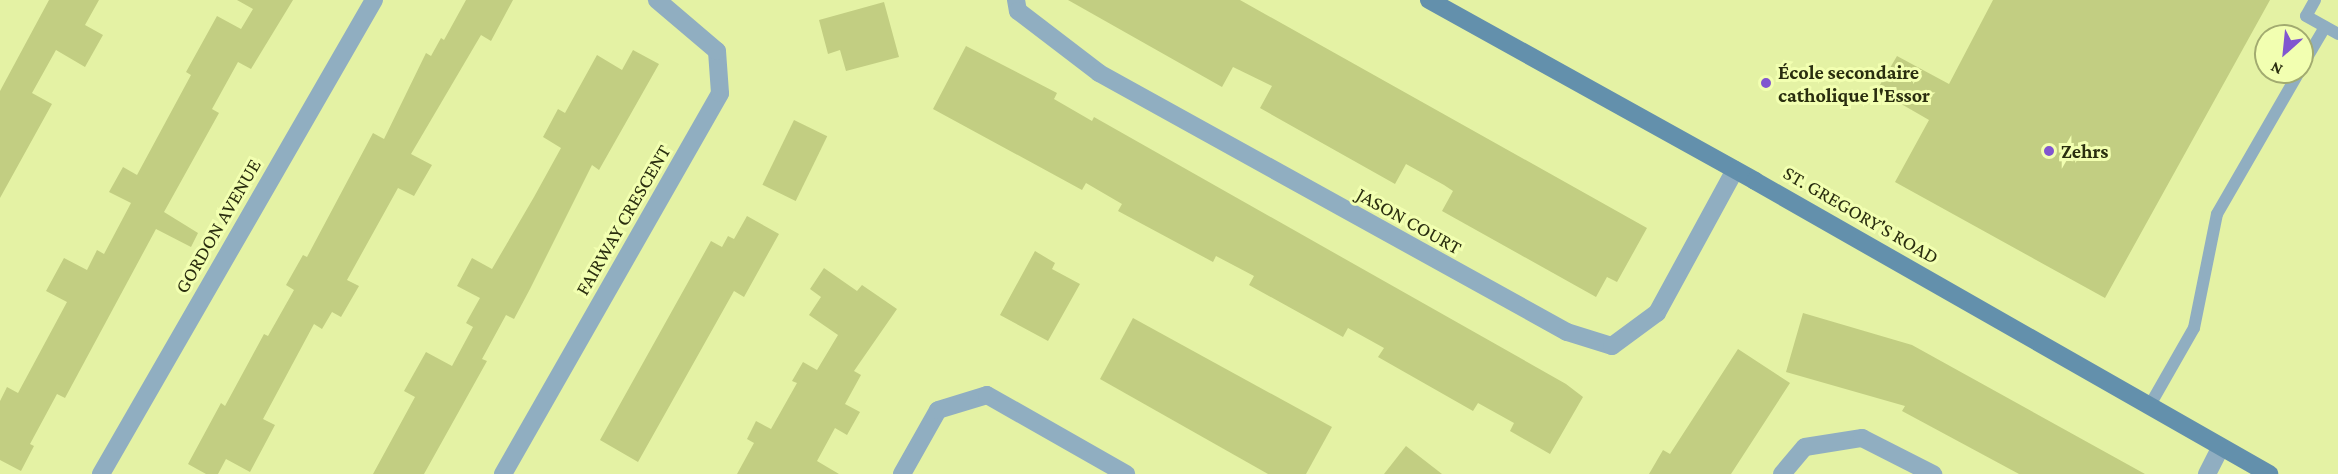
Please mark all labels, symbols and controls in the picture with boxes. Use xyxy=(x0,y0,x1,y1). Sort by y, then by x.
north arrow xyxy=(2254,24,2314,84)
text: N xyxy=(2268,59,2285,79)
place label: École secondaire catholique l'Essor xyxy=(1778,60,1930,107)
marker: École secondaire catholique l'Essor xyxy=(1759,76,1773,90)
place label: Zehrs xyxy=(2061,139,2108,163)
street label: FAIRWAY CRESCENT xyxy=(570,140,676,300)
marker: Zehrs xyxy=(2042,144,2056,158)
street label: GORDON AVENUE xyxy=(170,155,266,297)
street label: ST. GREGORY'S ROAD xyxy=(1779,161,1943,269)
street label: JASON COURT xyxy=(1352,182,1466,260)

